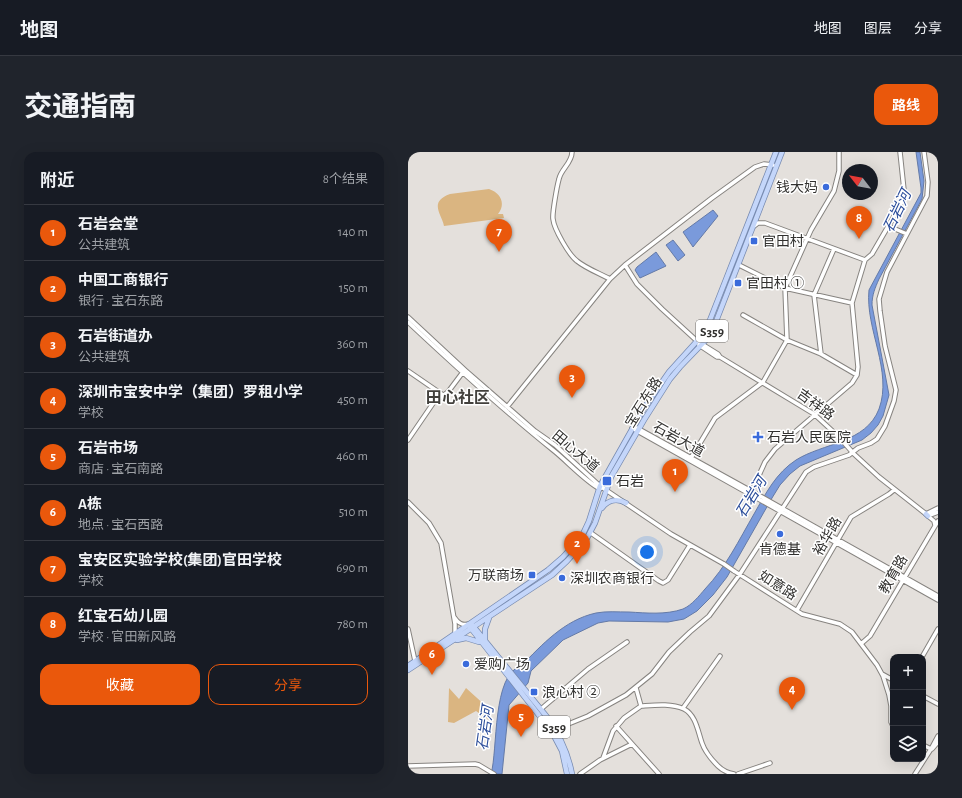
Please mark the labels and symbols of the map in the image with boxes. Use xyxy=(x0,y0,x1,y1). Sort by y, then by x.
north arrow xyxy=(842,164,878,200)
place label: 钱大妈 xyxy=(776,179,818,195)
marker: 钱大妈 xyxy=(821,182,831,192)
water label: 石岩河 xyxy=(880,185,915,235)
pin: 8 xyxy=(846,206,872,239)
pin: 7 xyxy=(486,219,512,252)
place label: 官田村 xyxy=(762,233,804,249)
marker: 官田村 xyxy=(749,236,759,246)
place label: 官田村 ① xyxy=(746,275,804,291)
marker: 官田村 ① xyxy=(733,278,743,288)
road number: S359 xyxy=(696,320,728,342)
pin: 3 xyxy=(559,365,585,398)
street label: 宝石东路 xyxy=(622,375,665,430)
street label: 吉祥路 xyxy=(794,386,837,423)
district label: 田心社区 xyxy=(426,388,490,406)
street label: 石岩大道 xyxy=(651,419,707,460)
street label: 田心大道 xyxy=(549,428,602,475)
place label: 石岩人民医院 xyxy=(767,430,851,445)
marker: 石岩人民医院 xyxy=(752,431,764,443)
pin: 1 xyxy=(662,459,688,492)
water label: 石岩河 xyxy=(733,471,771,520)
place label: 石岩 xyxy=(616,474,644,489)
marker: 石岩 xyxy=(601,475,613,487)
street label: 裕华路 xyxy=(810,514,844,558)
marker: 肯德基 xyxy=(775,529,785,539)
pin: 2 xyxy=(564,531,590,564)
place label: 肯德基 xyxy=(759,541,801,557)
your location xyxy=(637,542,657,562)
street label: 教育路 xyxy=(876,552,910,596)
street label: 如意路 xyxy=(756,567,800,603)
place label: 万联商场 xyxy=(468,568,524,583)
marker: 万联商场 xyxy=(527,570,537,580)
place label: 深圳农商银行 xyxy=(570,571,654,586)
marker: 深圳农商银行 xyxy=(557,573,567,583)
pin: 6 xyxy=(419,642,445,675)
place label: 爱购广场 xyxy=(474,657,530,672)
marker: 爱购广场 xyxy=(461,659,471,669)
pin: 4 xyxy=(779,677,805,710)
place label: 浪心村 ② xyxy=(542,684,600,700)
marker: 浪心村 ② xyxy=(529,687,539,697)
water label: 石岩河 xyxy=(474,702,496,751)
pin: 5 xyxy=(508,704,534,737)
road number: S359 xyxy=(538,716,570,738)

